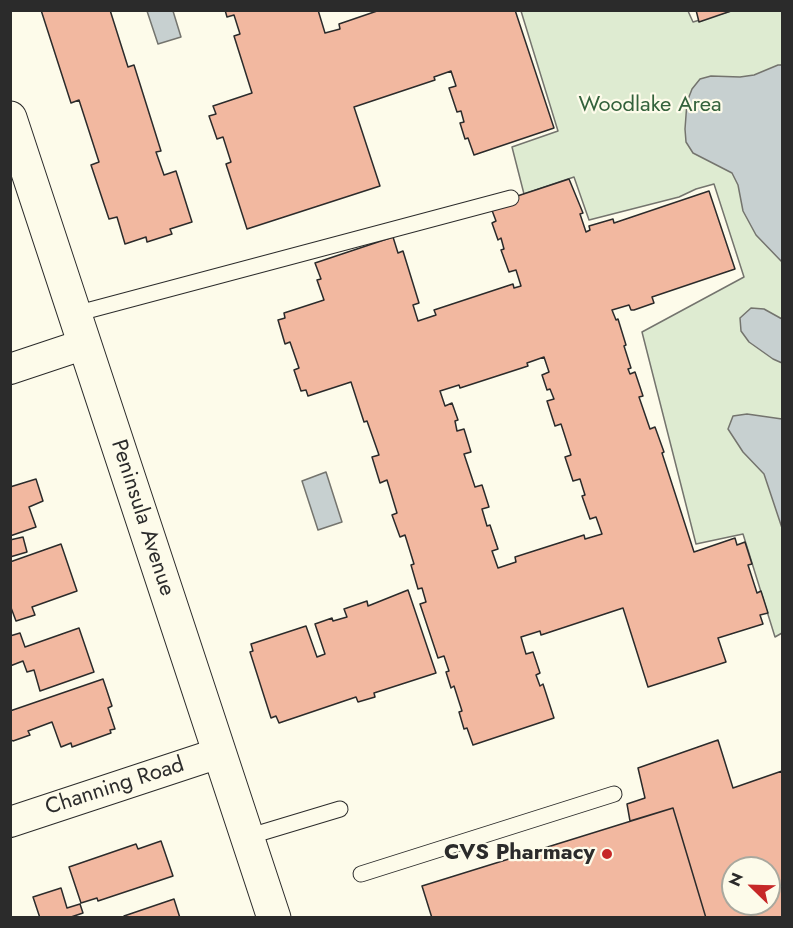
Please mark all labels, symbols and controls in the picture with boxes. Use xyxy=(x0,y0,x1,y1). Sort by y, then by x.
park label: Woodlake Area xyxy=(578,93,722,119)
street label: Peninsula Avenue xyxy=(104,437,180,599)
street label: Channing Road xyxy=(42,752,188,822)
place label: CVS Pharmacy xyxy=(444,841,595,867)
marker: CVS Pharmacy xyxy=(600,847,614,861)
north arrow xyxy=(721,856,781,916)
text: N xyxy=(723,869,749,890)

